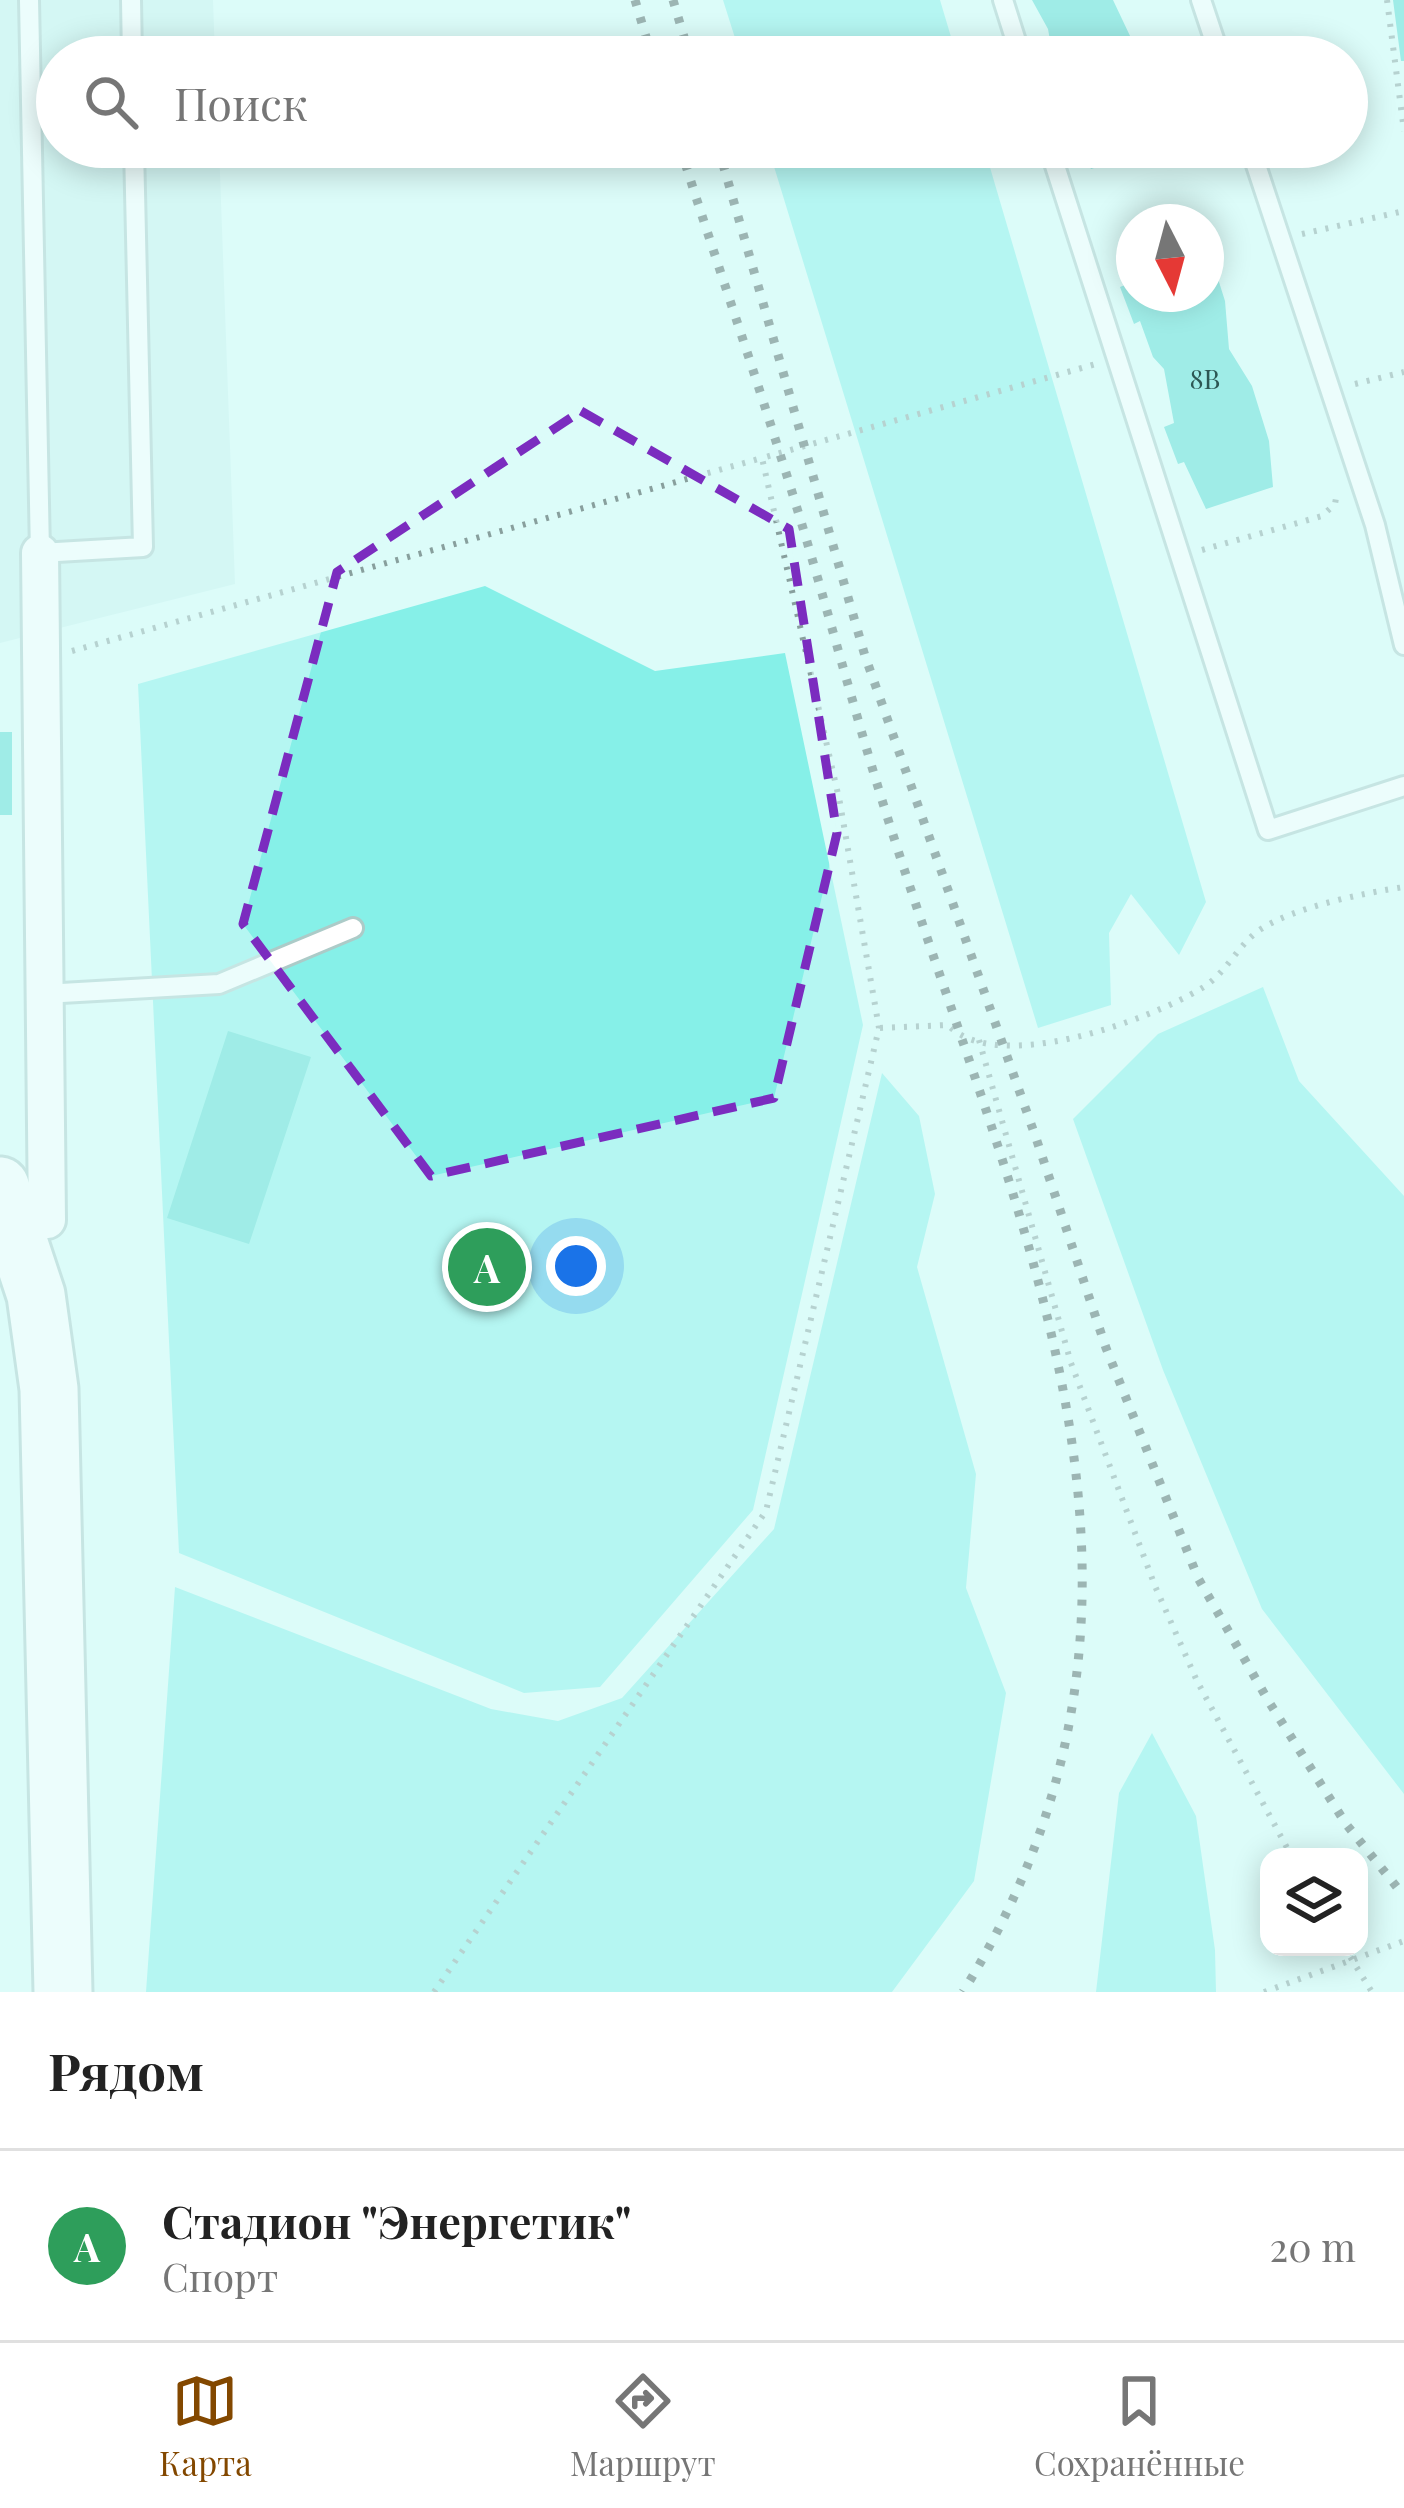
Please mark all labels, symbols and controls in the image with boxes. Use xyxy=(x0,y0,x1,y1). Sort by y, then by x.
search box xyxy=(36,36,1368,168)
icon: search xyxy=(78,69,144,135)
text: Поиск xyxy=(174,72,308,132)
north arrow xyxy=(1116,204,1224,312)
house number: 8В xyxy=(1190,360,1220,396)
pin: A xyxy=(448,1222,526,1312)
your location xyxy=(546,1236,606,1296)
map controls xyxy=(1260,1848,1368,1956)
button: layers xyxy=(1260,1848,1368,1956)
text: Рядом xyxy=(48,2036,204,2104)
text: Стадион "Энергетик" xyxy=(162,2190,631,2250)
text: A xyxy=(74,2220,100,2272)
text: 20 m xyxy=(1270,2220,1356,2272)
text: Спорт xyxy=(162,2250,278,2302)
tab: Карта xyxy=(159,2368,252,2484)
tab: Маршрут xyxy=(570,2368,716,2484)
tab: Сохранённые xyxy=(1034,2368,1245,2484)

